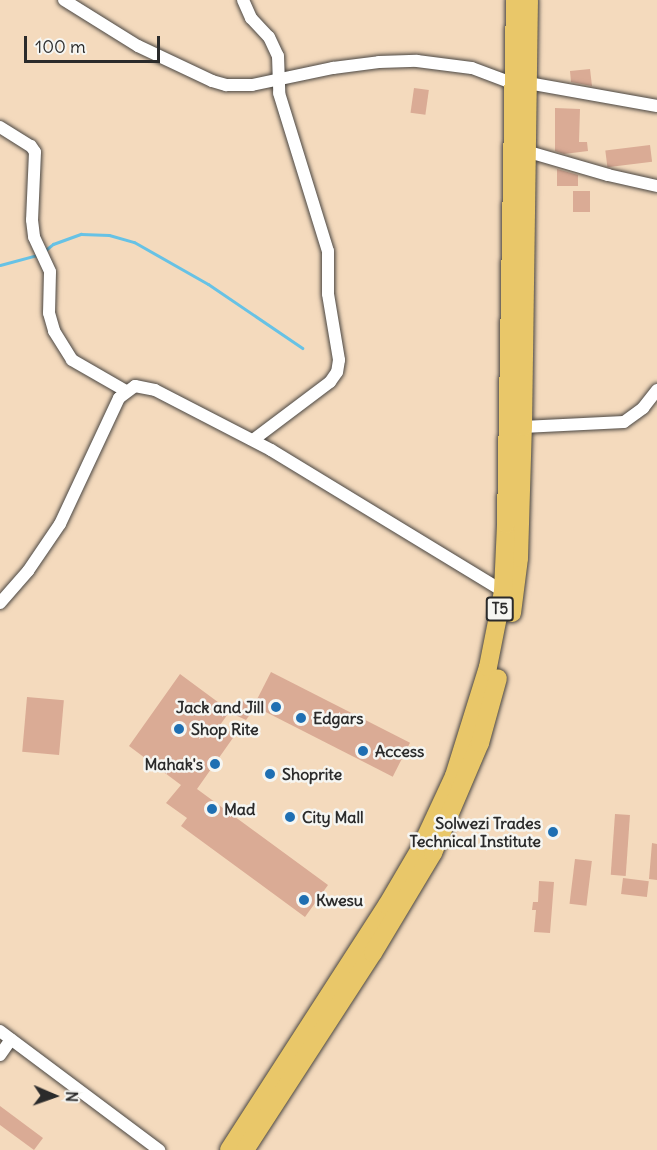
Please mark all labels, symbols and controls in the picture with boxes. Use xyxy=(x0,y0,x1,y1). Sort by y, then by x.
scale bar xyxy=(27,24,164,62)
text: 100 m xyxy=(35,35,86,58)
road number: T5 xyxy=(485,597,515,621)
place label: Jack and Jill xyxy=(176,697,264,717)
marker: Jack and Jill xyxy=(269,700,283,714)
place label: Edgars xyxy=(313,708,363,728)
marker: Edgars xyxy=(294,711,308,725)
place label: Shop Rite xyxy=(191,719,259,739)
marker: Shop Rite xyxy=(172,722,186,736)
place label: Access xyxy=(375,741,424,761)
marker: Access xyxy=(356,744,370,758)
place label: Mahak's xyxy=(144,754,203,774)
marker: Mahak's xyxy=(208,757,222,771)
place label: Shoprite xyxy=(282,764,342,784)
marker: Shoprite xyxy=(263,767,277,781)
place label: Mad xyxy=(224,799,255,819)
marker: Mad xyxy=(205,802,219,816)
place label: City Mall xyxy=(302,807,364,827)
marker: City Mall xyxy=(283,810,297,824)
place label: Solwezi Trades Technical Institute xyxy=(409,813,541,851)
marker: Solwezi Trades Technical Institute xyxy=(546,825,560,839)
place label: Kwesu xyxy=(316,890,363,910)
marker: Kwesu xyxy=(297,893,311,907)
north arrow xyxy=(24,1066,84,1126)
text: N xyxy=(62,1091,82,1103)

